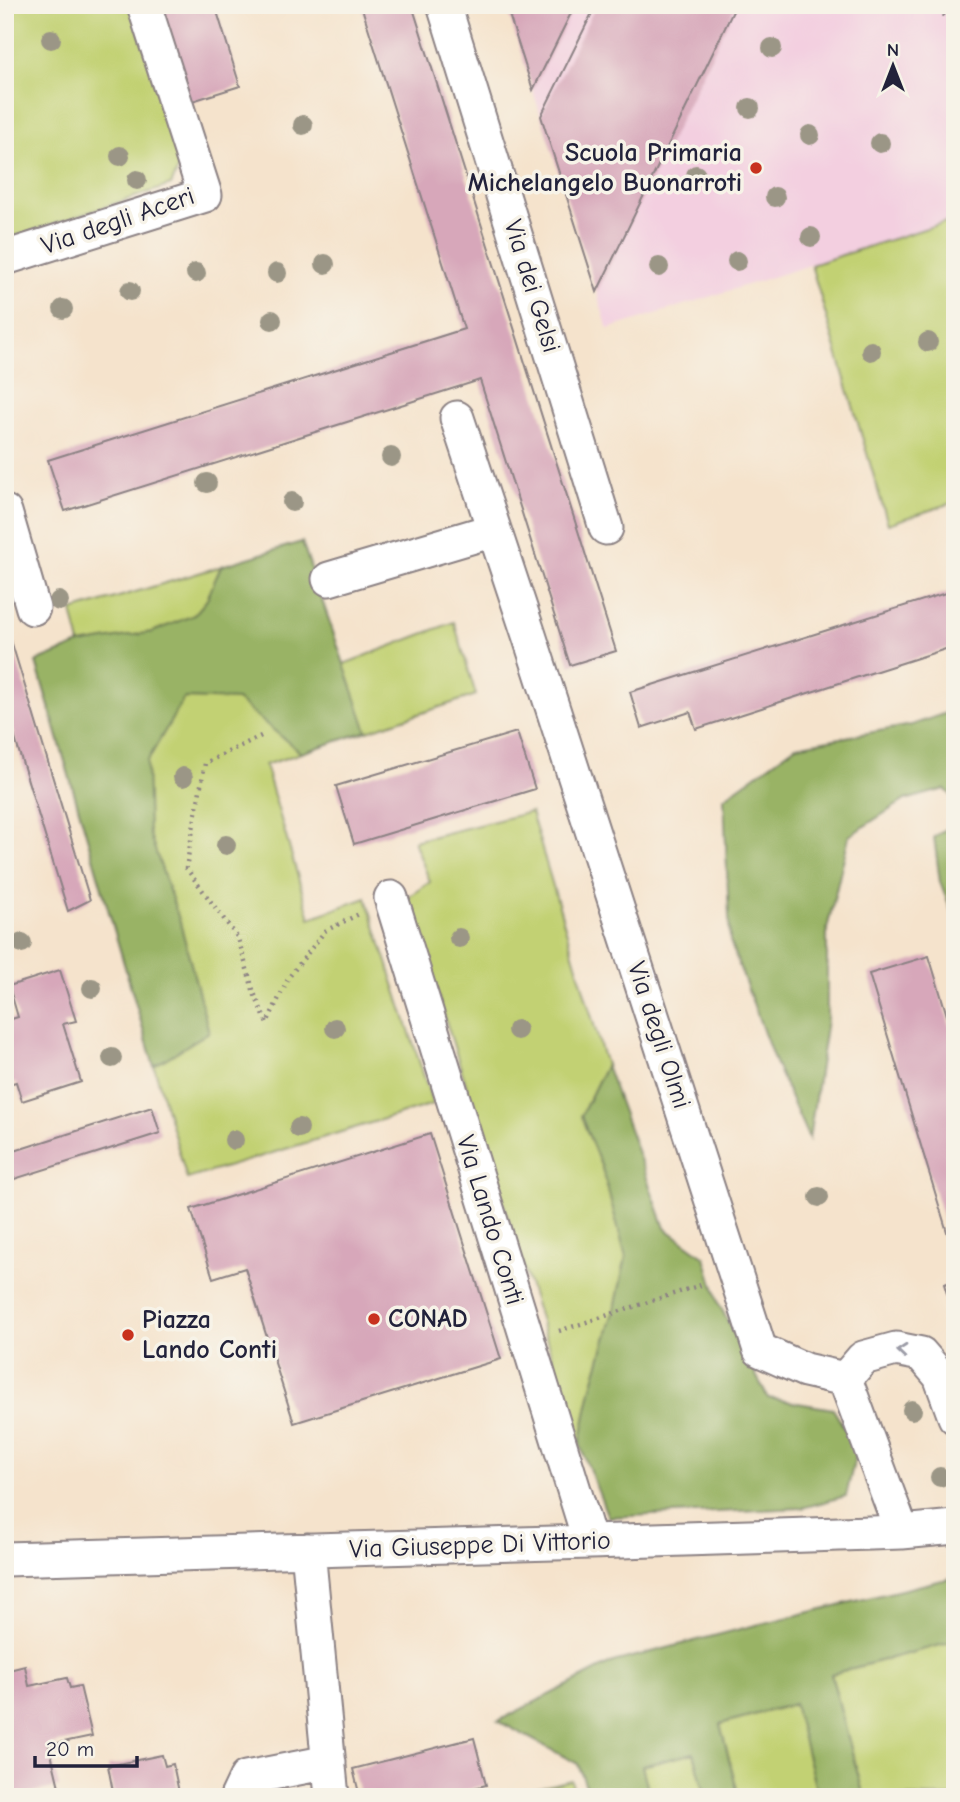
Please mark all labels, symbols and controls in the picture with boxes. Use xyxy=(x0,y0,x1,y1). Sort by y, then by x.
north arrow xyxy=(858,32,928,102)
text: N xyxy=(887,39,899,61)
place label: Scuola Primaria Michelangelo Buonarroti xyxy=(468,138,742,198)
marker: Scuola Primaria Michelangelo Buonarroti xyxy=(748,160,764,176)
street label: Via degli Aceri xyxy=(38,181,198,261)
street label: Via dei Gelsi xyxy=(498,216,566,356)
street label: Via degli Olmi xyxy=(621,958,697,1112)
street label: Via Lando Conti xyxy=(450,1131,530,1309)
place label: CONAD xyxy=(388,1304,468,1334)
place label: Piazza Lando Conti xyxy=(142,1305,277,1365)
marker: CONAD xyxy=(366,1311,382,1327)
marker: Piazza Lando Conti xyxy=(120,1327,136,1343)
one-way arrow xyxy=(896,1344,907,1359)
street label: Via Giuseppe Di Vittorio xyxy=(349,1525,611,1565)
scale bar xyxy=(35,1725,136,1769)
text: 20 m xyxy=(46,1737,94,1761)

